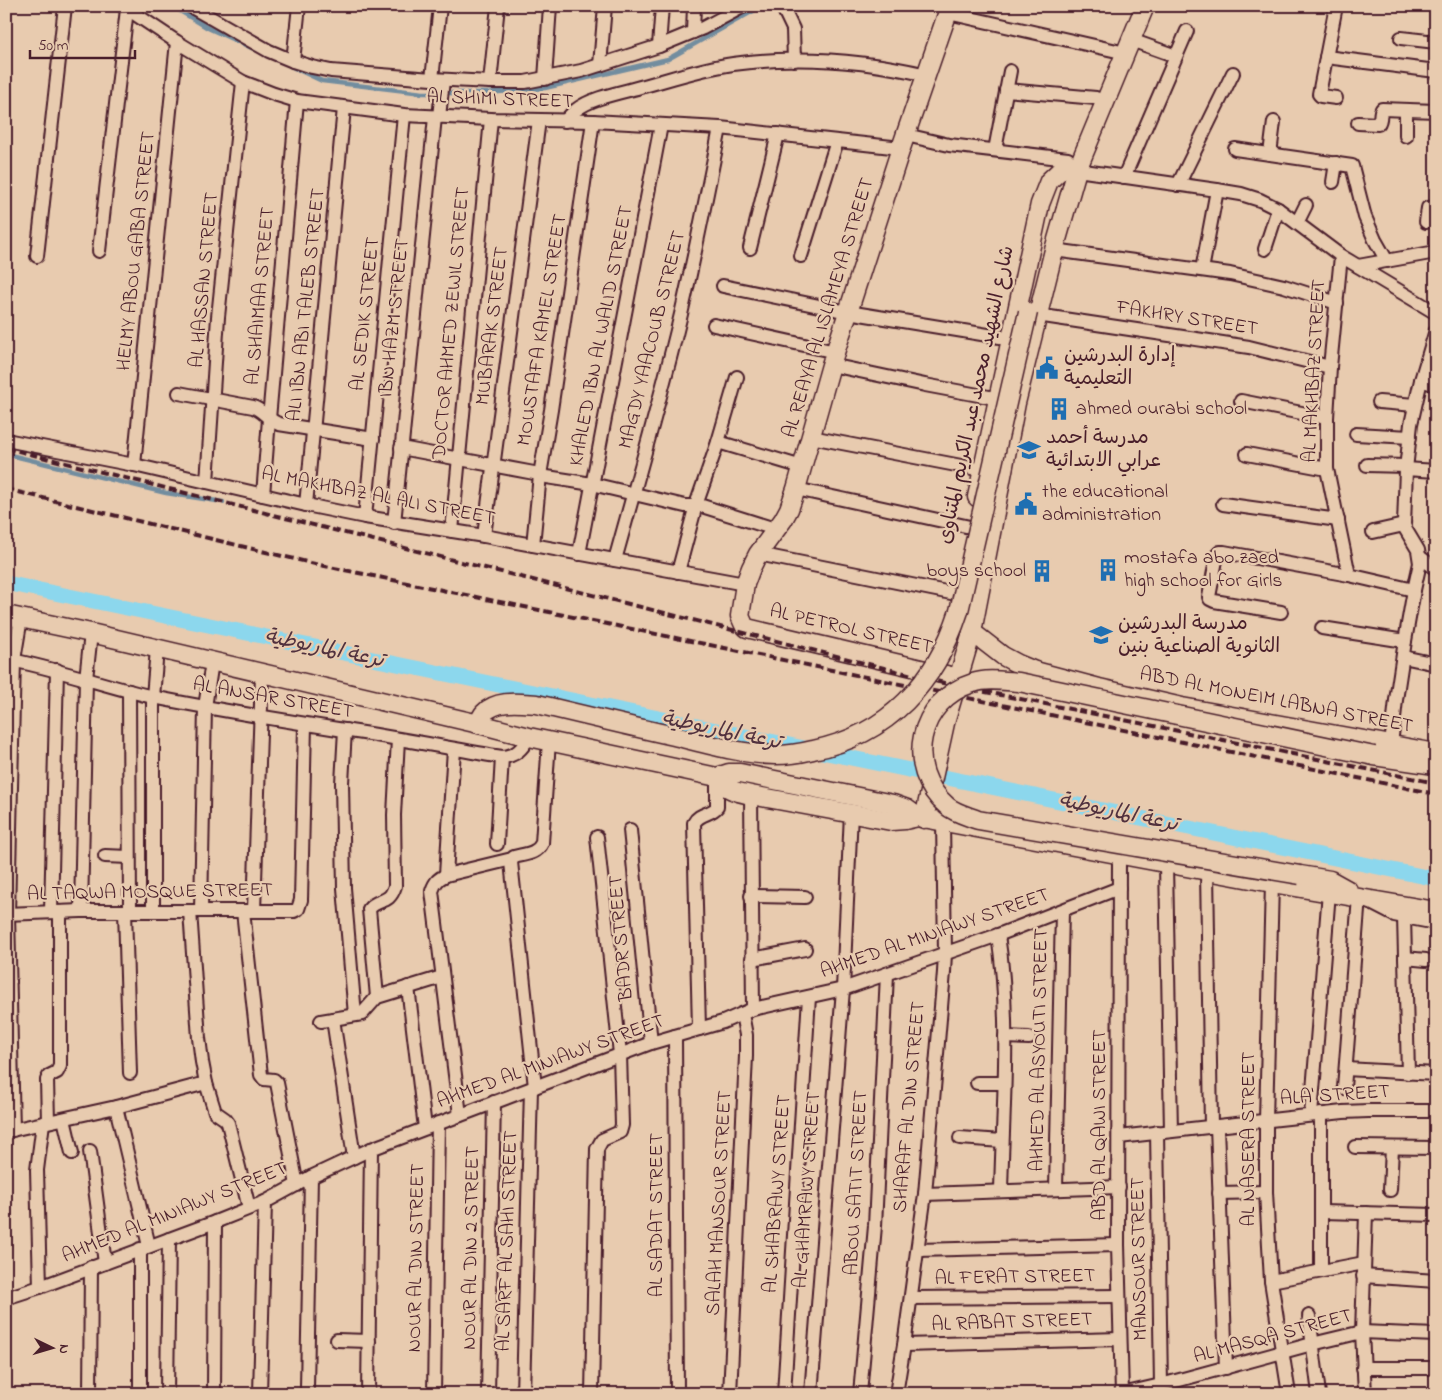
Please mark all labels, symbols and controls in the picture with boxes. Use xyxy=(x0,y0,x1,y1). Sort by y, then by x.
scale bar xyxy=(30,28,135,60)
text: 50 m xyxy=(38,35,69,57)
street label: AL SHIMI STREET xyxy=(426,83,574,117)
street label: HELMY ABOU GABA STREET xyxy=(110,130,164,372)
street label: AL REAYA AL ISLAMEYA STREET xyxy=(776,174,882,442)
street label: DOCTOR AHMED ZEWIL STREET xyxy=(426,186,478,461)
street label: ALI IBN ABI TALEB STREET xyxy=(280,187,334,423)
street label: AL HASSAN STREET xyxy=(183,191,227,369)
street label: KHALED IBN AL WALID STREET xyxy=(562,203,642,469)
street label: AL SHAIMAA STREET xyxy=(239,206,283,386)
street label: MOUSTAFA KAMEL STREET xyxy=(510,212,576,448)
street label: MAGDY YAACOUB STREET xyxy=(612,228,694,452)
street label: AL SEDIK STREET xyxy=(343,235,389,393)
street label: IBN HAZM STREET xyxy=(372,237,418,399)
street label: شارع الشهيد محمد عبد الكريم المتناوى xyxy=(931,243,1023,547)
street label: MUBARAK STREET xyxy=(469,245,517,407)
street label: AL MAKHBAZ STREET xyxy=(1296,279,1334,463)
street label: FAKHRY STREET xyxy=(1113,293,1260,344)
place label: إدارة البدرشين التعليمية xyxy=(1064,342,1175,394)
public building icon: إدارة البدرشين التعليمية xyxy=(1034,355,1060,381)
place label: ahmed ourabi school xyxy=(1076,395,1247,424)
building icon: ahmed ourabi school xyxy=(1046,396,1072,422)
place label: مدرسة أحمد عرابي الابتدائية xyxy=(1046,424,1161,477)
school or university icon: مدرسة أحمد عرابي الابتدائية xyxy=(1016,437,1042,463)
street label: AL MAKHBAZ AL ALI STREET xyxy=(258,460,498,534)
place label: the educational administration xyxy=(1042,478,1168,530)
public building icon: the educational administration xyxy=(1013,491,1039,517)
place label: mostafa abo zaed high school for Girls xyxy=(1124,544,1282,597)
place label: boys school xyxy=(927,557,1026,586)
building icon: mostafa abo zaed high school for Girls xyxy=(1095,557,1121,583)
building icon: boys school xyxy=(1029,558,1055,584)
street label: AL PETROL STREET xyxy=(767,597,935,663)
place label: مدرسة البدرشين الثانوية الصناعية بنين xyxy=(1118,610,1280,662)
water label: ترعة الماريوطية xyxy=(262,622,390,677)
school or university icon: مدرسة البدرشين الثانوية الصناعية بنين xyxy=(1088,622,1114,648)
street label: ABD AL MONEIM LABNA STREET xyxy=(1137,660,1415,742)
street label: AL ANSAR STREET xyxy=(190,671,356,727)
water label: ترعة الماريوطية xyxy=(659,704,787,759)
water label: ترعة الماريوطية xyxy=(1056,786,1184,841)
street label: BADR STREET xyxy=(602,874,642,1003)
street label: AL TAQWA MOSQUE STREET xyxy=(27,876,273,910)
street label: AHMED AL MINIAWY STREET xyxy=(816,881,1054,987)
street label: AHMED AL ASYOUTI STREET xyxy=(1023,928,1057,1172)
street label: SHARAF AL DIN STREET xyxy=(886,1000,934,1214)
street label: AHMED AL MINIAWY STREET xyxy=(433,1007,669,1117)
street label: ABD AL QAWI STREET xyxy=(1086,1029,1115,1221)
street label: AL NASERA STREET xyxy=(1235,1052,1264,1226)
street label: ALA' STREET xyxy=(1279,1078,1391,1114)
street label: SALAH MANSOUR STREET xyxy=(700,1090,740,1316)
street label: AL GHAMRAWY STREET xyxy=(787,1090,829,1290)
street label: ABOU SATIT STREET xyxy=(838,1090,876,1276)
street label: AL SHABRAWY STREET xyxy=(757,1094,799,1294)
street label: AL SARF AL SAHI STREET xyxy=(490,1130,526,1352)
street label: AL SADAT STREET xyxy=(643,1133,672,1297)
street label: NOUR AL DIN 2 STREET xyxy=(456,1146,488,1350)
street label: AHMED AL MINIAWY STREET xyxy=(58,1154,292,1272)
street label: NOUR AL DIN STREET xyxy=(401,1163,433,1353)
street label: MANSOUR STREET xyxy=(1124,1177,1156,1341)
street label: AL FERAT STREET xyxy=(934,1262,1096,1294)
street label: AL MASQA STREET xyxy=(1190,1302,1356,1372)
street label: AL RABAT STREET xyxy=(931,1306,1093,1340)
north arrow xyxy=(28,1322,78,1372)
text: N xyxy=(53,1343,74,1355)

